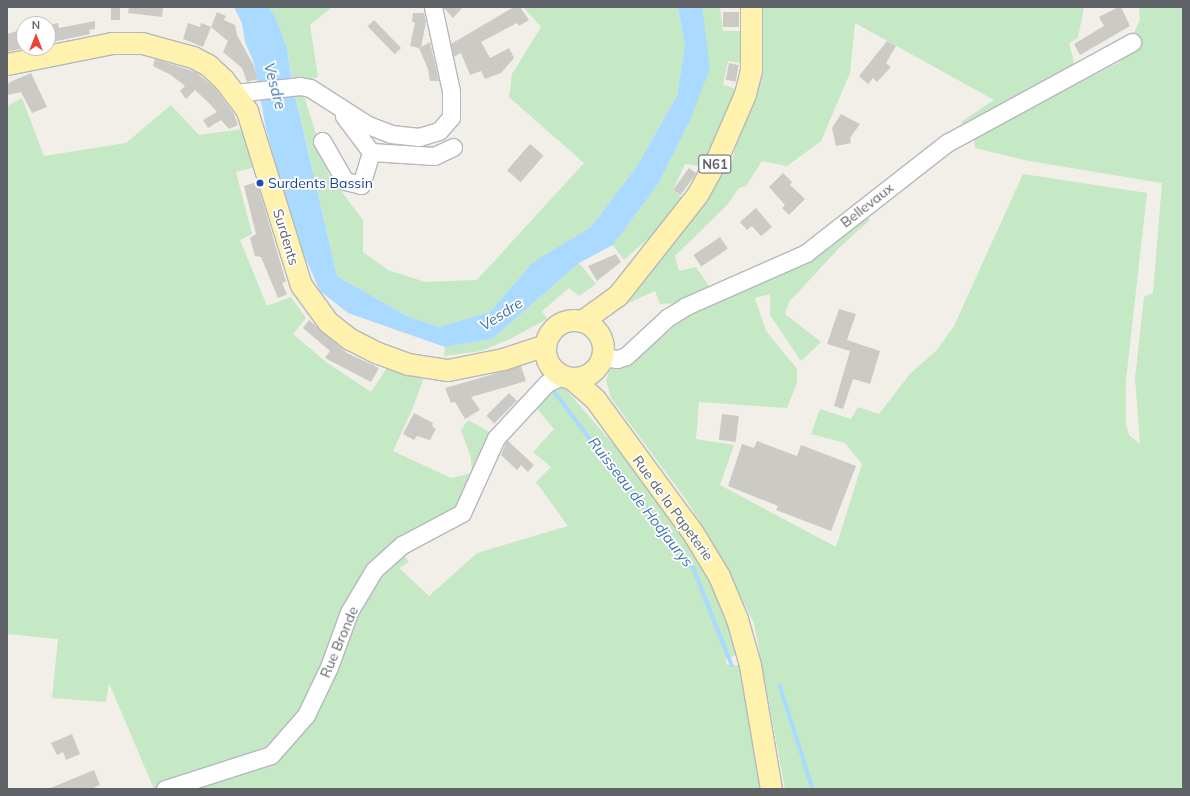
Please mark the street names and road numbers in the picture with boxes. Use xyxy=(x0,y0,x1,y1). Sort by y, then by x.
road number: N61 xyxy=(698,153,732,175)
street label: Bellevaux xyxy=(837,179,897,231)
street label: Surdents xyxy=(270,207,302,267)
street label: Rue de la Papeterie xyxy=(629,452,717,564)
street label: Rue Bronde xyxy=(316,604,362,680)

